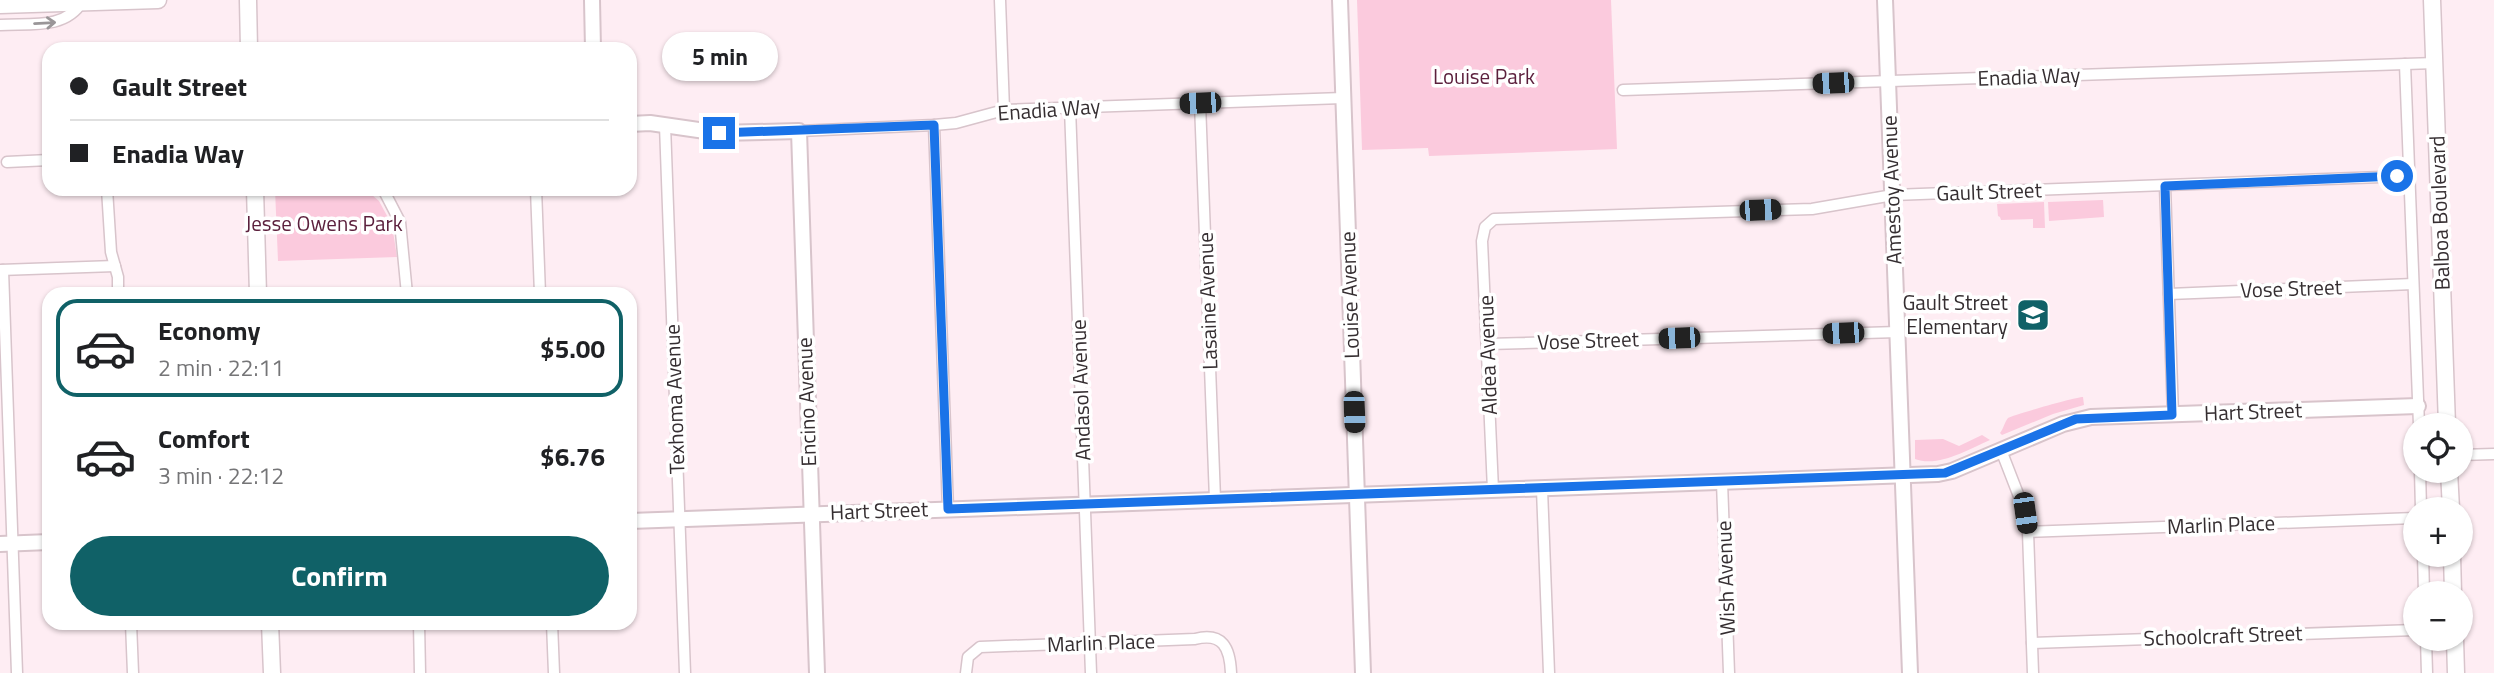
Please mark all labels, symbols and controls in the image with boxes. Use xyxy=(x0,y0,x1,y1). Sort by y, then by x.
one-way arrow xyxy=(33,16,56,29)
callout: 5 min xyxy=(661,32,777,80)
text: 5 min xyxy=(692,39,748,74)
street label: Enadia Way xyxy=(1977,58,2081,94)
park label: Louise Park xyxy=(1433,60,1535,92)
text: Gault Street xyxy=(112,67,247,106)
car xyxy=(1812,72,1855,94)
street label: Enadia Way xyxy=(996,89,1101,129)
car xyxy=(1179,92,1222,114)
street label: Amestoy Avenue xyxy=(1872,115,1910,265)
route end xyxy=(703,117,735,149)
text: Enadia Way xyxy=(112,134,244,173)
street label: Balboa Boulevard xyxy=(2420,135,2458,291)
route start xyxy=(2381,160,2413,192)
street label: Gault Street xyxy=(1936,173,2043,209)
car xyxy=(1739,199,1782,221)
park label: Jesse Owens Park xyxy=(245,207,403,239)
street label: Louise Avenue xyxy=(1331,231,1367,359)
street label: Lasaine Avenue xyxy=(1189,232,1225,370)
street label: Vose Street xyxy=(2240,270,2343,306)
place label: Gault Street Elementary xyxy=(1902,286,2009,342)
street label: Aldea Avenue xyxy=(1469,295,1505,416)
school or university icon: Gault Street Elementary xyxy=(2014,296,2052,334)
text: Economy xyxy=(158,311,260,350)
icon: car xyxy=(74,317,137,380)
street label: Andasol Avenue xyxy=(1062,319,1098,461)
street label: Vose Street xyxy=(1537,322,1640,358)
car xyxy=(1822,322,1865,344)
street label: Texhoma Avenue xyxy=(655,324,693,475)
car xyxy=(1658,327,1701,349)
text: $5.00 xyxy=(540,329,605,368)
street label: Encino Avenue xyxy=(788,337,824,467)
text: 2 min · 22:11 xyxy=(158,350,284,385)
car xyxy=(1343,391,1366,433)
street label: Hart Street xyxy=(2203,393,2303,429)
map controls xyxy=(2403,413,2473,651)
button: locate xyxy=(2403,413,2473,483)
text: Comfort xyxy=(158,419,250,458)
icon: car xyxy=(74,425,137,488)
text: $6.76 xyxy=(540,437,605,476)
text: 3 min · 22:12 xyxy=(158,458,284,493)
car xyxy=(2012,491,2039,535)
street label: Hart Street xyxy=(829,492,929,528)
button: + xyxy=(2403,497,2473,567)
street label: Marlin Place xyxy=(2166,506,2276,542)
street label: Wish Avenue xyxy=(1707,520,1743,636)
button: Confirm xyxy=(70,536,609,616)
button: − xyxy=(2403,581,2473,651)
street label: Schoolcraft Street xyxy=(2143,616,2304,654)
street label: Marlin Place xyxy=(1046,624,1156,660)

